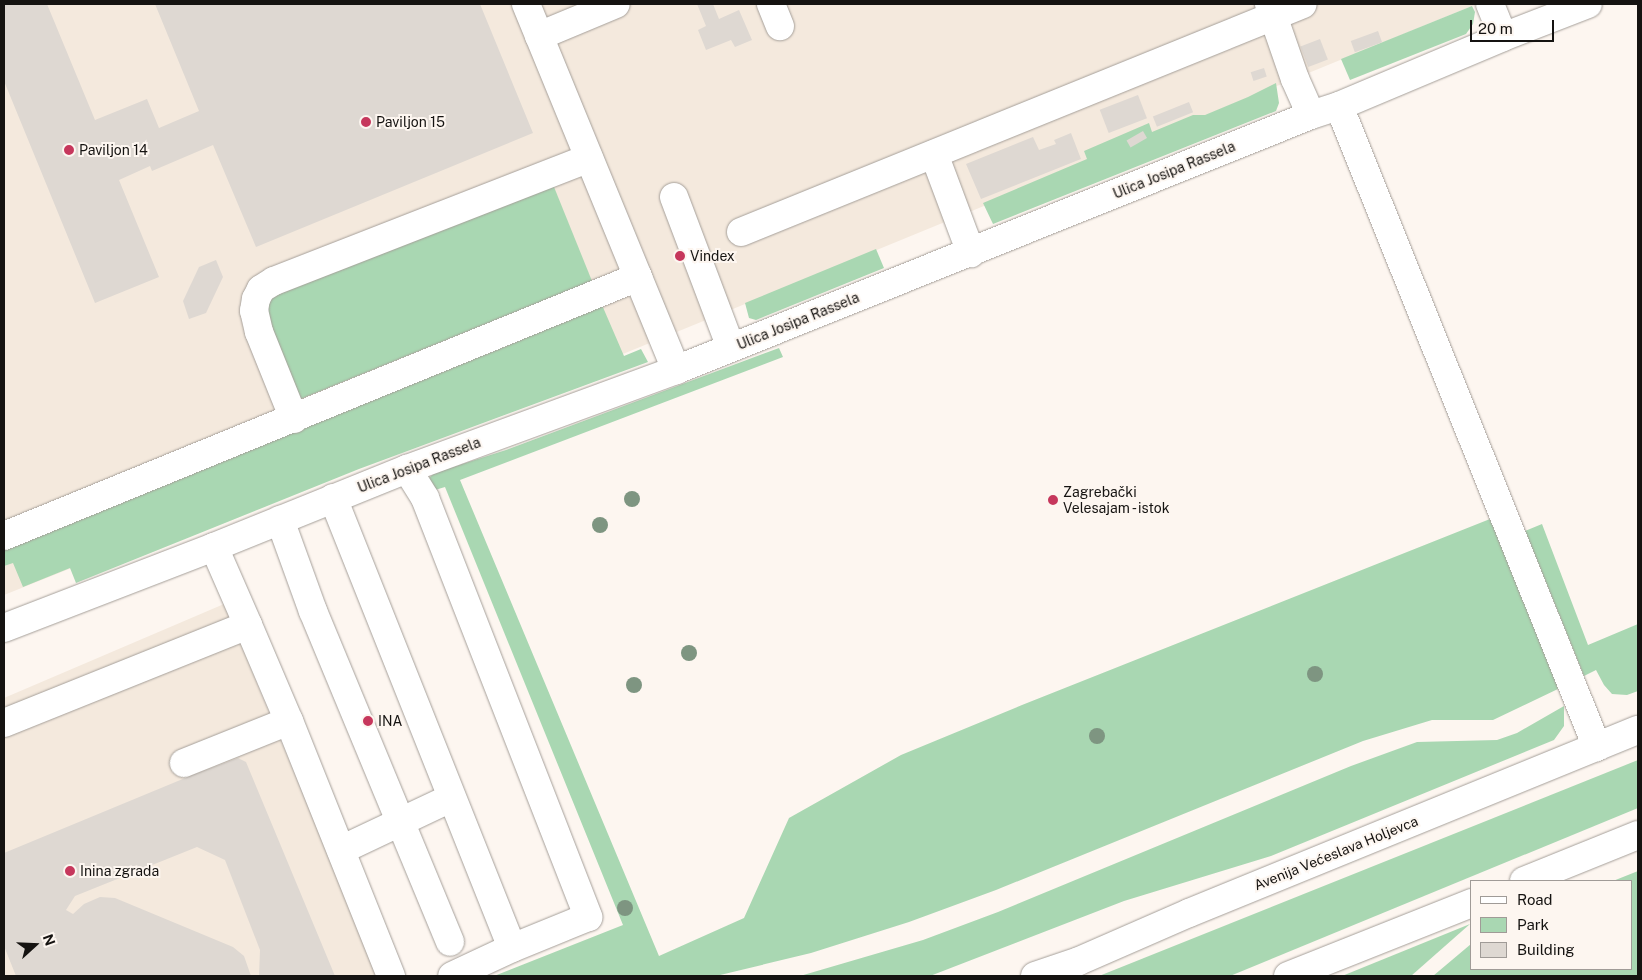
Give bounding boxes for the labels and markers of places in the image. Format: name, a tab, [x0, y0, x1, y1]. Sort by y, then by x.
place label: Paviljon 15	[376, 114, 445, 130]
marker: Paviljon 15	[360, 116, 372, 128]
place label: Paviljon 14	[79, 142, 148, 158]
marker: Paviljon 14	[63, 144, 75, 156]
place label: Vindex	[690, 248, 735, 264]
marker: Vindex	[674, 250, 686, 262]
place label: Zagrebački Velesajam - istok	[1063, 484, 1173, 516]
marker: Zagrebački Velesajam - istok	[1047, 494, 1059, 506]
place label: INA	[378, 713, 402, 729]
marker: INA	[362, 715, 374, 727]
place label: Inina zgrada	[80, 863, 159, 879]
marker: Inina zgrada	[64, 865, 76, 877]

